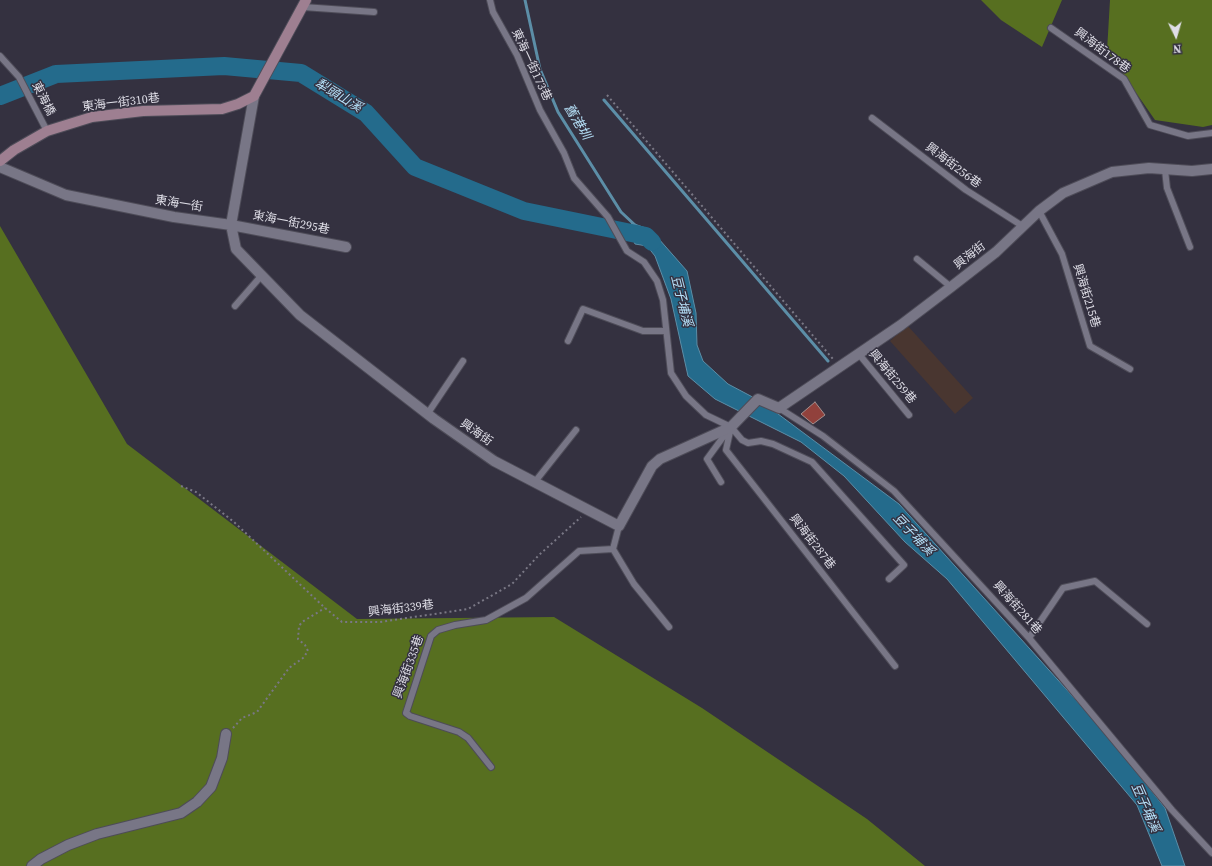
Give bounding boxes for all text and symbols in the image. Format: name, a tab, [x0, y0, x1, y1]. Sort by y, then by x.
north arrow	[1156, 16, 1196, 56]
street label: 興海街178巷	[1071, 25, 1133, 77]
street label: 東海一街173巷	[508, 27, 554, 103]
text: N	[1172, 41, 1182, 56]
water label: 犁頭山溪	[312, 76, 364, 116]
street label: 東海橋	[28, 80, 58, 118]
street label: 東海一街310巷	[81, 91, 161, 115]
water label: 舊港圳	[560, 101, 594, 143]
street label: 興海街256巷	[922, 140, 984, 192]
street label: 東海一街	[154, 193, 204, 215]
street label: 東海一街295巷	[251, 208, 331, 238]
street label: 興海街	[951, 239, 989, 273]
street label: 興海街215巷	[1069, 262, 1103, 330]
water label: 豆子埔溪	[667, 274, 695, 328]
street label: 興海街259巷	[865, 347, 919, 407]
street label: 興海街	[457, 417, 495, 449]
water label: 豆子埔溪	[889, 511, 937, 559]
street label: 興海街287巷	[786, 512, 838, 572]
street label: 興海街281巷	[990, 579, 1044, 637]
street label: 興海街339巷	[367, 598, 435, 620]
street label: 興海街335巷	[391, 634, 427, 700]
water label: 豆子埔溪	[1127, 781, 1163, 835]

